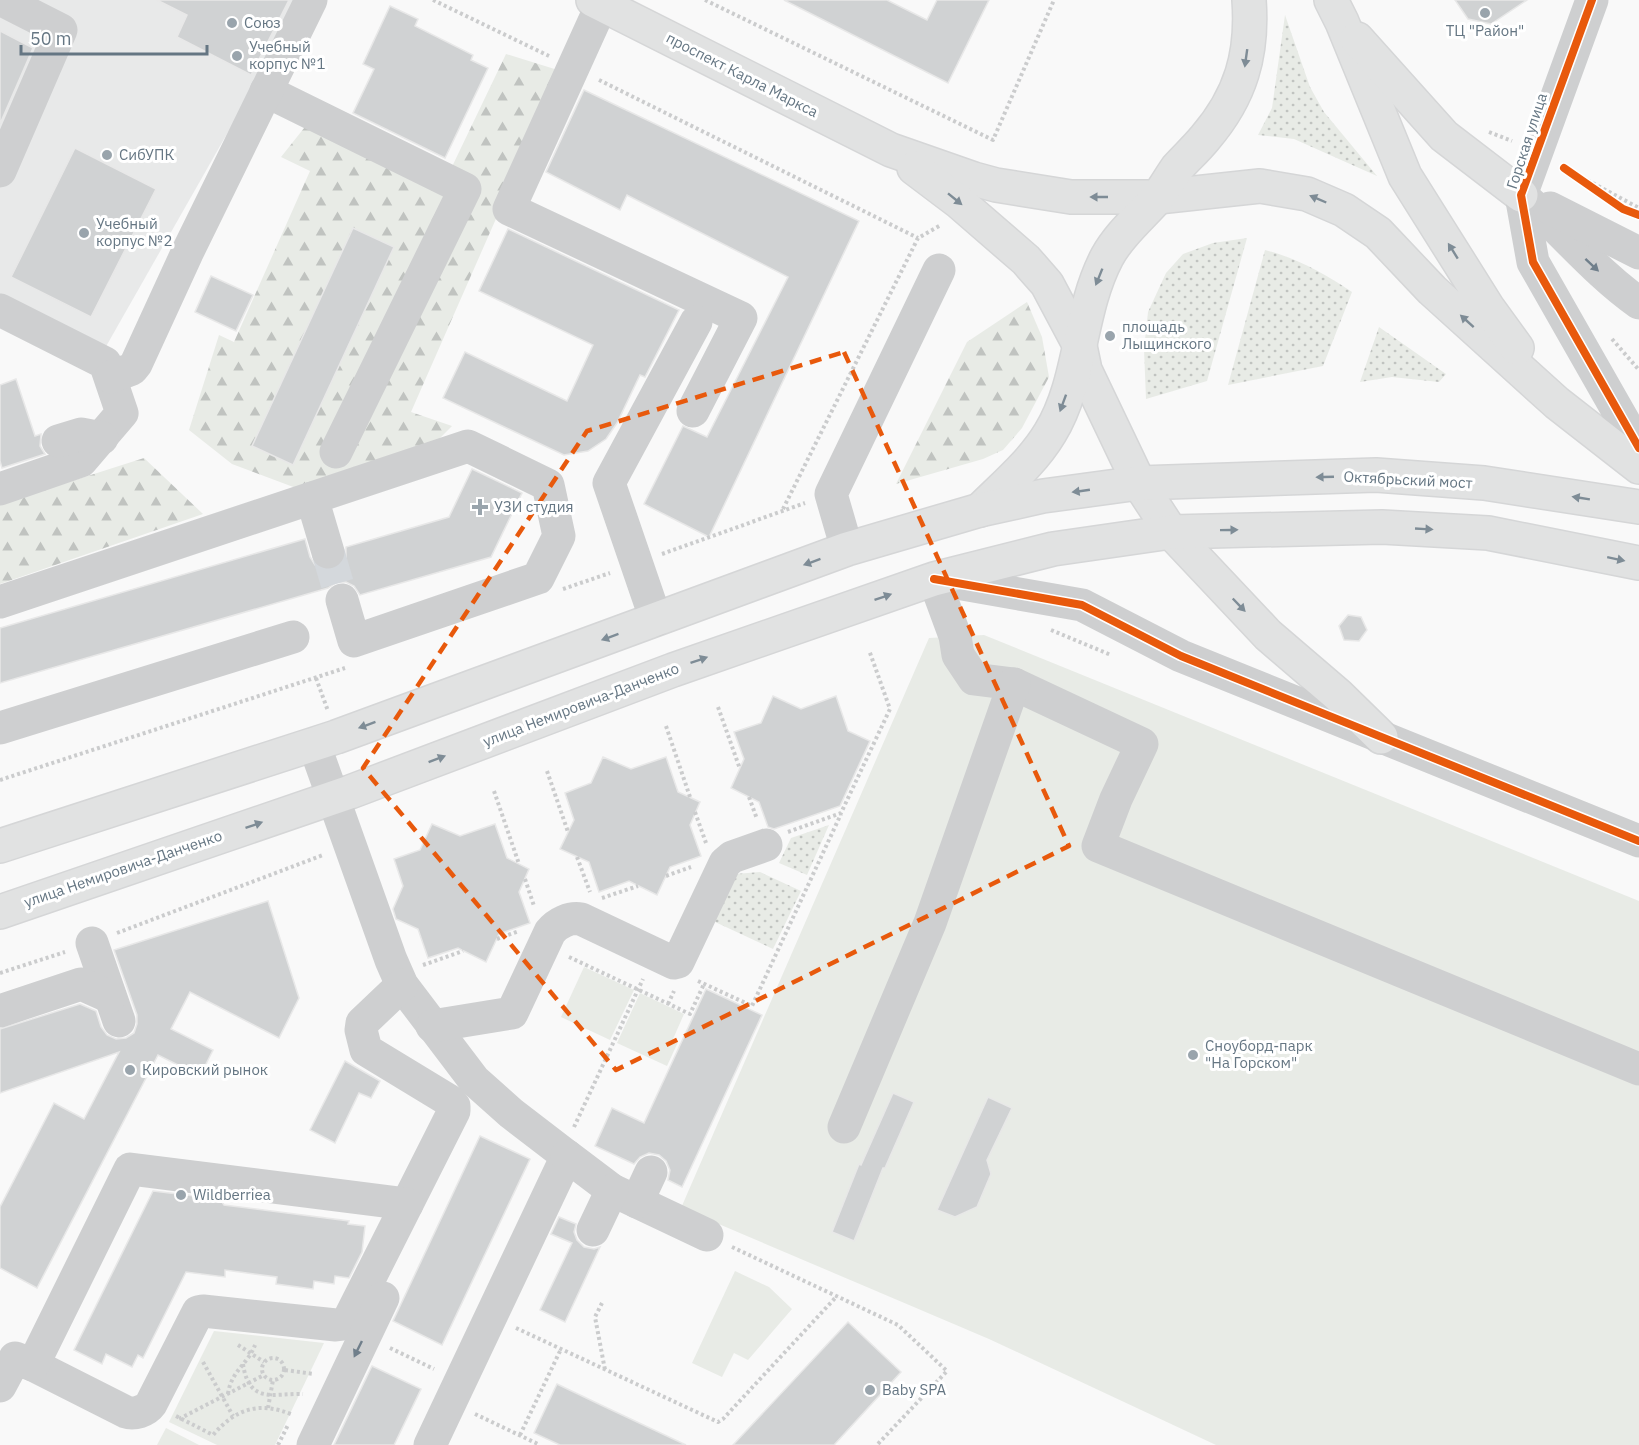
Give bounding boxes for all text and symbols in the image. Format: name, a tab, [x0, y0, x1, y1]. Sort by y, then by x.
marker: ТЦ "Район"	[1478, 6, 1492, 20]
place label: Союз	[244, 13, 281, 32]
marker: Союз	[225, 16, 239, 30]
scale bar	[21, 18, 207, 56]
place label: ТЦ "Район"	[1446, 21, 1524, 40]
text: 50 m	[30, 27, 72, 50]
street label: проспект Карла Маркса	[663, 28, 821, 121]
place label: Учебный корпус №1	[249, 37, 325, 73]
marker: Учебный корпус №1	[230, 49, 244, 63]
one-way arrow	[1241, 49, 1251, 68]
street label: Горская улица	[1502, 90, 1551, 191]
place label: СибУПК	[119, 145, 174, 164]
marker: СибУПК	[100, 148, 114, 162]
one-way arrow	[947, 192, 962, 204]
one-way arrow	[1090, 192, 1109, 202]
one-way arrow	[1308, 194, 1326, 204]
place label: Учебный корпус №2	[96, 214, 172, 250]
marker: Учебный корпус №2	[77, 226, 91, 240]
one-way arrow	[1447, 243, 1458, 259]
one-way arrow	[1585, 258, 1600, 272]
one-way arrow	[1094, 268, 1103, 286]
one-way arrow	[1460, 315, 1475, 328]
place label: площадь Лыщинского	[1122, 317, 1212, 353]
marker: площадь Лыщинского	[1103, 329, 1117, 343]
one-way arrow	[1058, 394, 1068, 412]
street label: Октябрьский мост	[1343, 467, 1473, 492]
one-way arrow	[1315, 472, 1334, 482]
one-way arrow	[1072, 486, 1091, 495]
one-way arrow	[1572, 494, 1591, 503]
place label: УЗИ студия	[494, 497, 574, 516]
marker: УЗИ студия	[471, 498, 489, 516]
one-way arrow	[1414, 524, 1433, 534]
one-way arrow	[1220, 525, 1239, 535]
one-way arrow	[1607, 555, 1626, 564]
one-way arrow	[803, 557, 821, 567]
one-way arrow	[874, 591, 892, 601]
one-way arrow	[1232, 597, 1246, 611]
one-way arrow	[601, 633, 619, 642]
one-way arrow	[690, 655, 708, 665]
street label: улица Немировича-Данченко	[480, 658, 681, 751]
one-way arrow	[358, 721, 376, 731]
one-way arrow	[429, 753, 447, 763]
one-way arrow	[245, 819, 263, 829]
street label: улица Немировича-Данченко	[21, 826, 224, 911]
place label: Сноуборд-парк "На Горском"	[1205, 1036, 1313, 1072]
marker: Сноуборд-парк "На Горском"	[1186, 1048, 1200, 1062]
place label: Кировский рынок	[142, 1060, 268, 1079]
marker: Кировский рынок	[123, 1063, 137, 1077]
place label: Wildberriea	[193, 1185, 271, 1204]
marker: Wildberriea	[174, 1188, 188, 1202]
one-way arrow	[354, 1340, 363, 1357]
place label: Baby SPA	[882, 1380, 947, 1399]
marker: Baby SPA	[863, 1383, 877, 1397]

